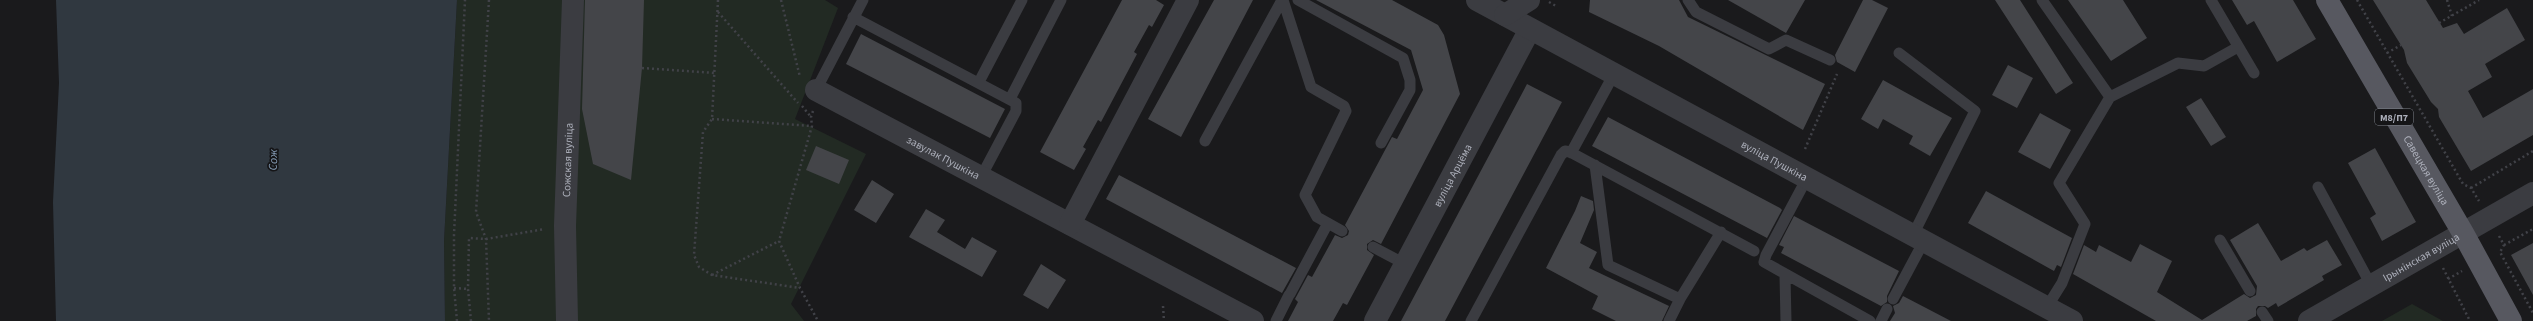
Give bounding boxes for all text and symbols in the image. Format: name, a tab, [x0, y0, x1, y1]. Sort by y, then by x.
road number: М8/П7	[2375, 109, 2413, 125]
street label: Сожская вуліца	[559, 123, 577, 198]
street label: завулак Пушкіна	[904, 132, 982, 183]
street label: Савецкая вуліца	[2400, 133, 2452, 208]
street label: вуліца Пушкіна	[1738, 137, 1810, 185]
street label: вуліца Арцёма	[1430, 141, 1476, 210]
water label: Сож	[265, 149, 282, 171]
street label: Ірынінская вуліца	[2380, 230, 2462, 285]

